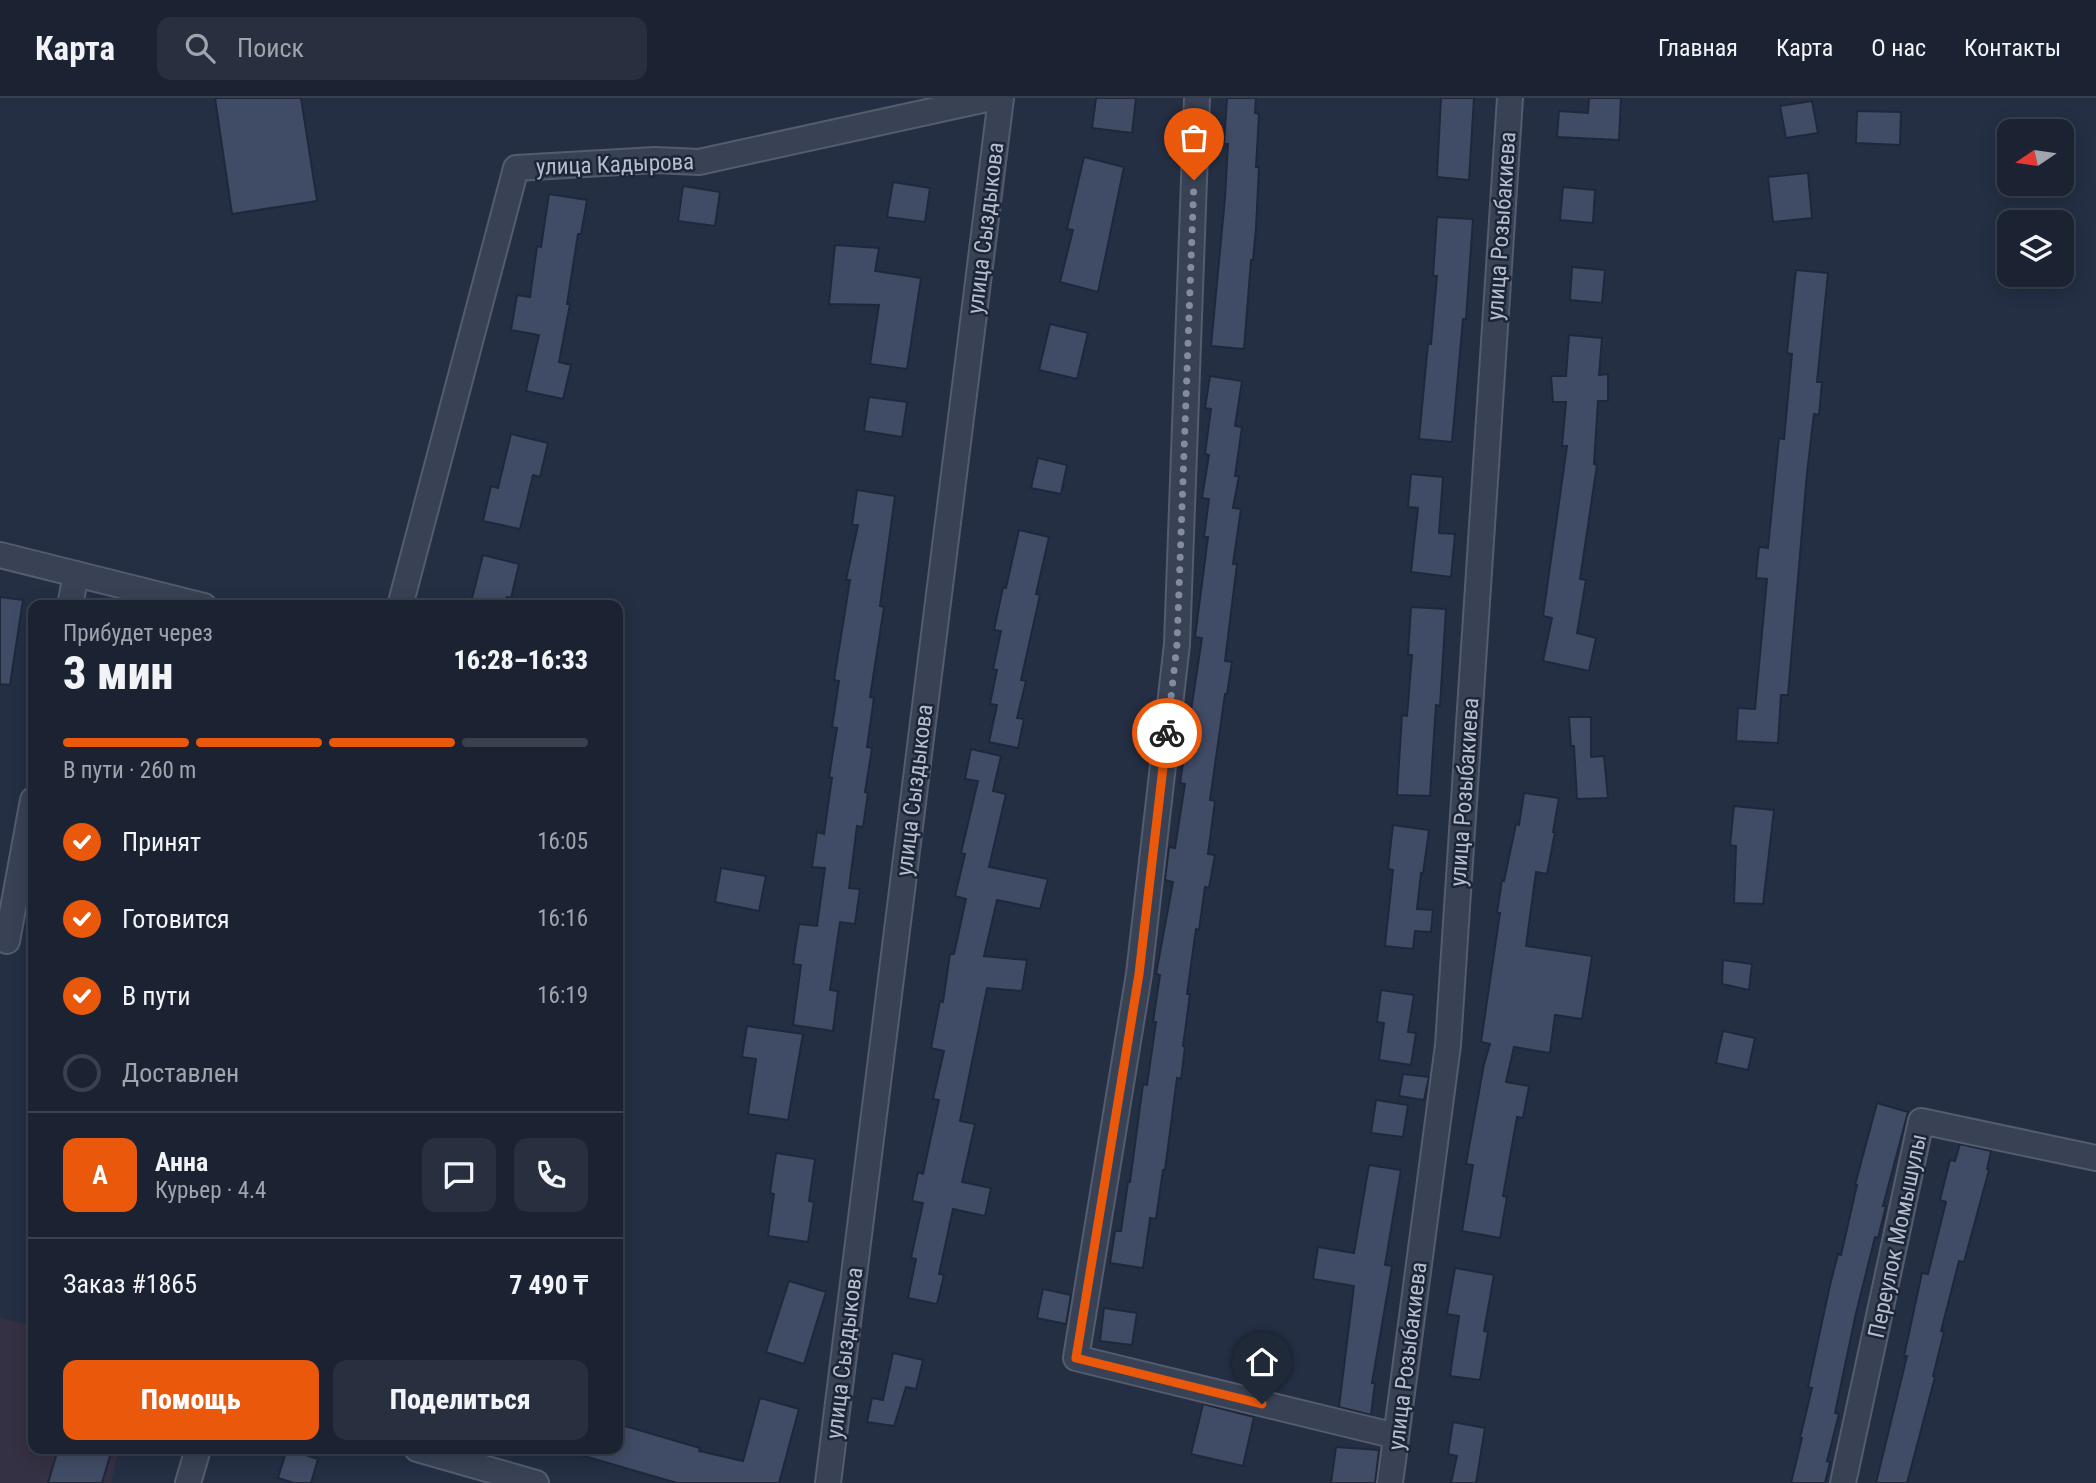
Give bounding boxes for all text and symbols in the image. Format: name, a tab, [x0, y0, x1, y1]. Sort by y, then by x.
search box	[157, 17, 647, 80]
text: Карта	[35, 29, 115, 68]
icon: search	[181, 29, 219, 67]
text: Поиск	[237, 33, 304, 63]
text: Главная	[1658, 34, 1738, 62]
text: Карта	[1776, 34, 1833, 62]
text: О нас	[1871, 34, 1926, 62]
text: Контакты	[1964, 34, 2061, 62]
pin	[1164, 108, 1224, 180]
icon: bag	[1175, 119, 1213, 157]
north arrow	[1997, 119, 2074, 196]
map controls	[1997, 119, 2074, 287]
street label: улица Розыбакиева	[1481, 131, 1522, 321]
street label: улица Сыздыкова	[962, 141, 1009, 315]
street label: улица Кадырова	[535, 148, 695, 181]
button: layers	[1997, 210, 2074, 287]
text: Прибудет через	[63, 620, 213, 647]
text: 16:28–16:33	[454, 645, 588, 675]
text: 3 мин	[63, 646, 173, 700]
street label: улица Розыбакиева	[1444, 697, 1485, 887]
courier	[1132, 698, 1202, 768]
street label: улица Сыздыкова	[891, 703, 938, 877]
icon: bike	[1148, 714, 1186, 752]
text: В пути · 260 m	[63, 757, 196, 784]
icon: check	[63, 823, 101, 861]
text: Принят	[122, 827, 201, 857]
text: 16:05	[537, 828, 588, 855]
icon: check	[63, 900, 101, 938]
text: Готовится	[122, 904, 230, 934]
text: 16:16	[537, 905, 588, 932]
icon: check	[63, 977, 101, 1015]
text: В пути	[122, 981, 191, 1011]
text: 16:19	[537, 982, 588, 1009]
text: Доставлен	[122, 1058, 239, 1088]
street label: Переулок Момышулы	[1863, 1132, 1932, 1341]
button: chat	[422, 1138, 496, 1212]
button: phone	[514, 1138, 588, 1212]
text: Анна	[155, 1147, 208, 1177]
text: А	[92, 1160, 108, 1190]
text: Курьер · 4.4	[155, 1177, 266, 1204]
street label: улица Розыбакиева	[1383, 1260, 1432, 1452]
street label: улица Сыздыкова	[821, 1266, 868, 1440]
text: Заказ #1865	[63, 1269, 197, 1299]
text: 7 490 ₸	[509, 1270, 588, 1300]
pin	[1232, 1332, 1292, 1404]
icon: home	[1243, 1343, 1281, 1381]
button: Помощь	[63, 1360, 319, 1440]
button: Поделиться	[333, 1360, 588, 1440]

